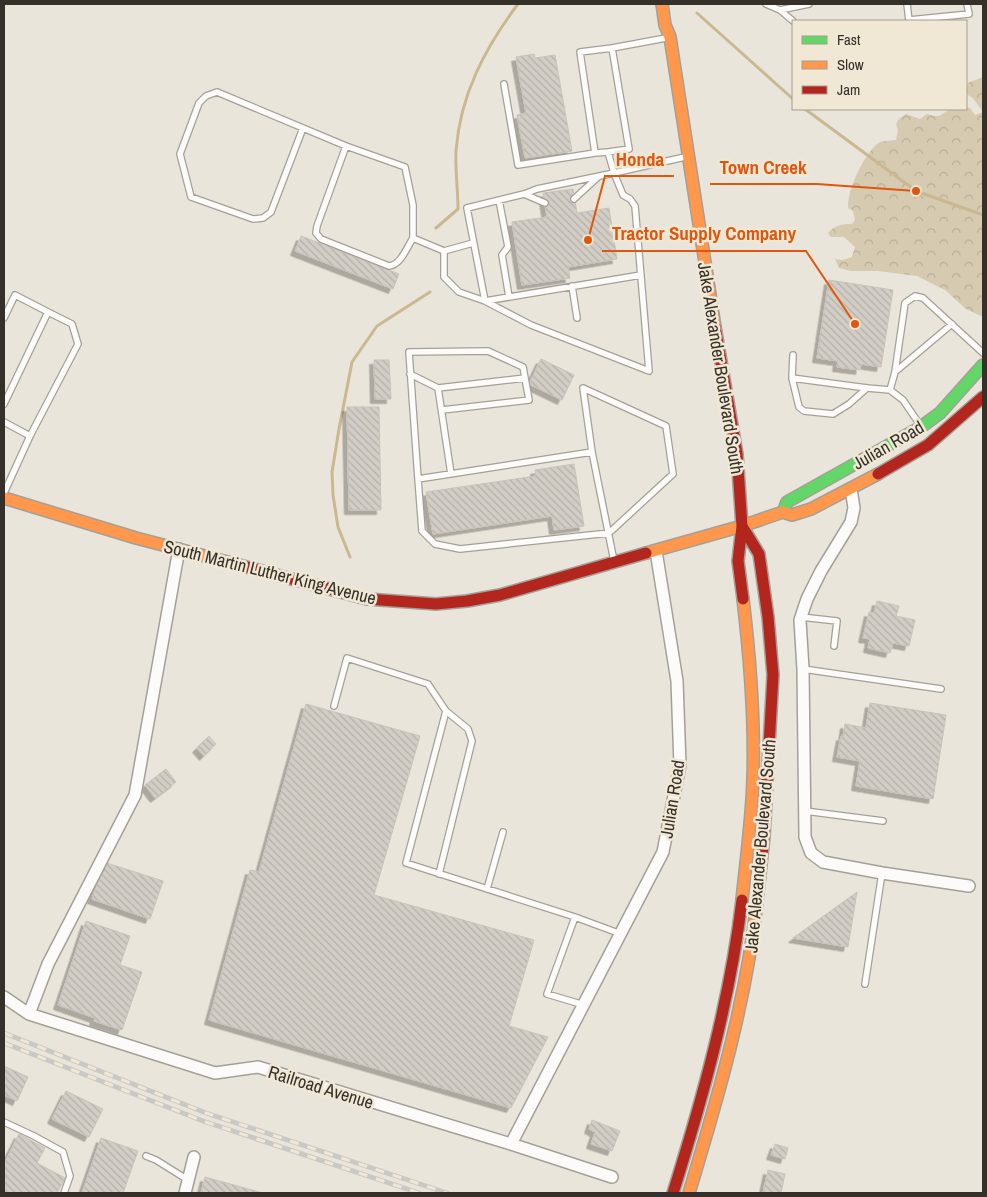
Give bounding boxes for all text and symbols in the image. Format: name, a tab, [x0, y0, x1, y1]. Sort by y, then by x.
legend	[792, 20, 967, 110]
text: Fast	[837, 29, 861, 50]
text: Slow	[837, 54, 864, 75]
text: Jam	[837, 79, 860, 100]
callout: Honda	[605, 142, 674, 176]
text: Honda	[616, 146, 665, 172]
callout: Town Creek	[710, 150, 817, 184]
text: Town Creek	[719, 154, 807, 180]
callout: Tractor Supply Company	[602, 217, 806, 251]
text: Tractor Supply Company	[612, 220, 797, 246]
street label: Jake Alexander Boulevard South	[692, 260, 750, 476]
street label: Julian Road	[848, 414, 928, 476]
street label: South Martin Luther King Avenue	[161, 533, 379, 611]
street label: Jake Alexander Boulevard South	[738, 738, 782, 954]
street label: Julian Road	[653, 758, 691, 840]
street label: Railroad Avenue	[265, 1059, 377, 1115]

